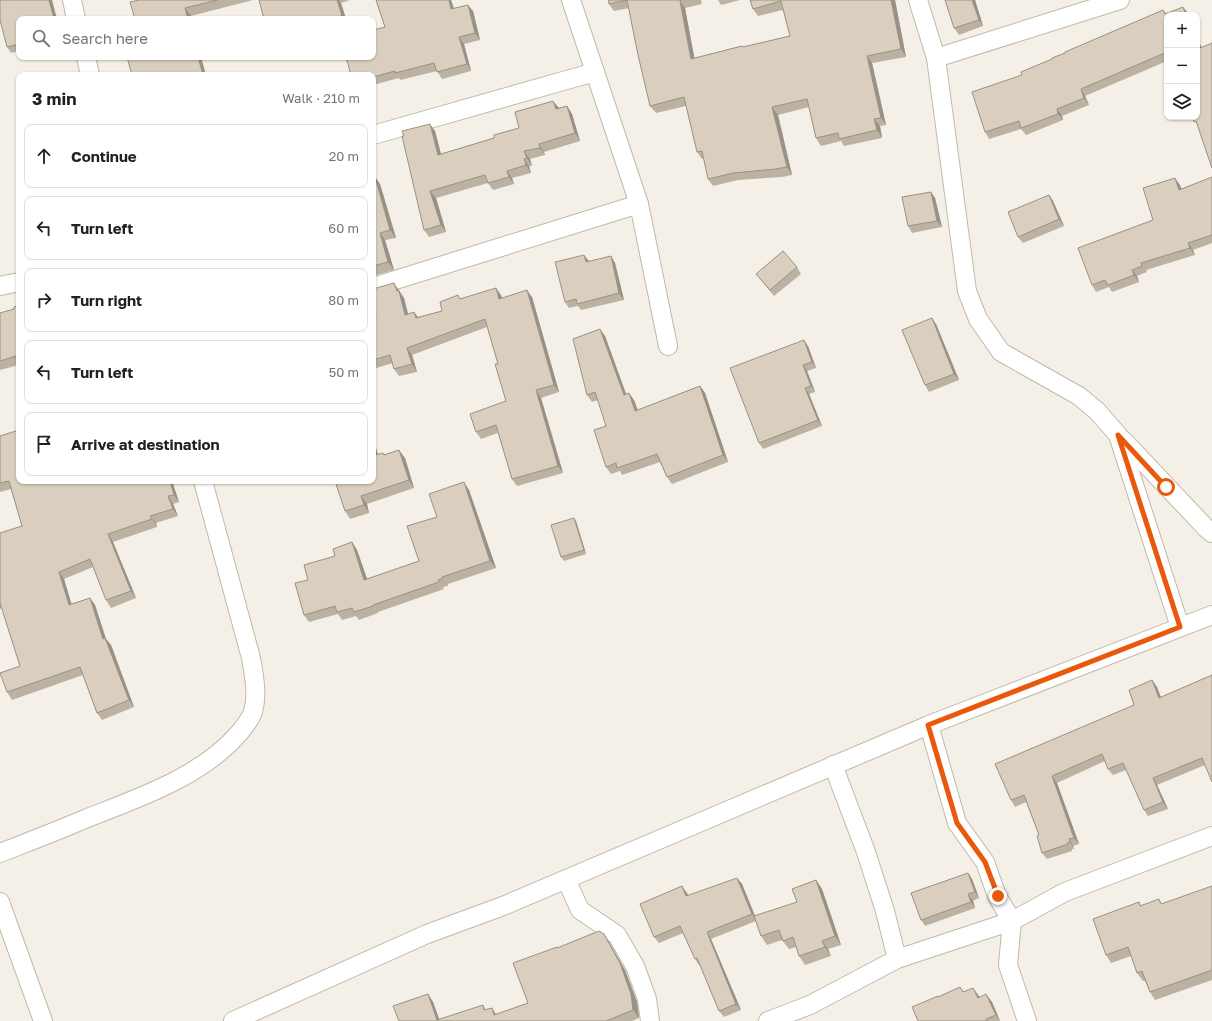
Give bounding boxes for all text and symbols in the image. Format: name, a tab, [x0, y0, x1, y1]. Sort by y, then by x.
map controls	[1164, 12, 1200, 120]
button: +	[1164, 12, 1200, 48]
search box	[16, 16, 376, 60]
icon: search	[30, 27, 52, 49]
text: Search here	[62, 29, 148, 47]
button: −	[1164, 48, 1200, 84]
button: layers	[1164, 84, 1200, 120]
text: 3 min	[32, 88, 76, 109]
text: Walk · 210 m	[282, 90, 360, 106]
icon: ahead	[33, 145, 55, 167]
text: Continue	[71, 147, 137, 165]
text: 20 m	[329, 148, 359, 164]
icon: left	[33, 217, 55, 239]
text: Turn left	[71, 219, 133, 237]
text: 60 m	[328, 220, 359, 236]
icon: right	[33, 289, 55, 311]
text: Turn right	[71, 291, 142, 309]
text: 80 m	[328, 292, 359, 308]
icon: left	[33, 361, 55, 383]
text: Turn left	[71, 363, 133, 381]
text: 50 m	[329, 364, 359, 380]
icon: arrive	[33, 433, 55, 455]
text: Arrive at destination	[71, 435, 220, 453]
route start	[1157, 478, 1175, 496]
route end	[989, 887, 1007, 905]

